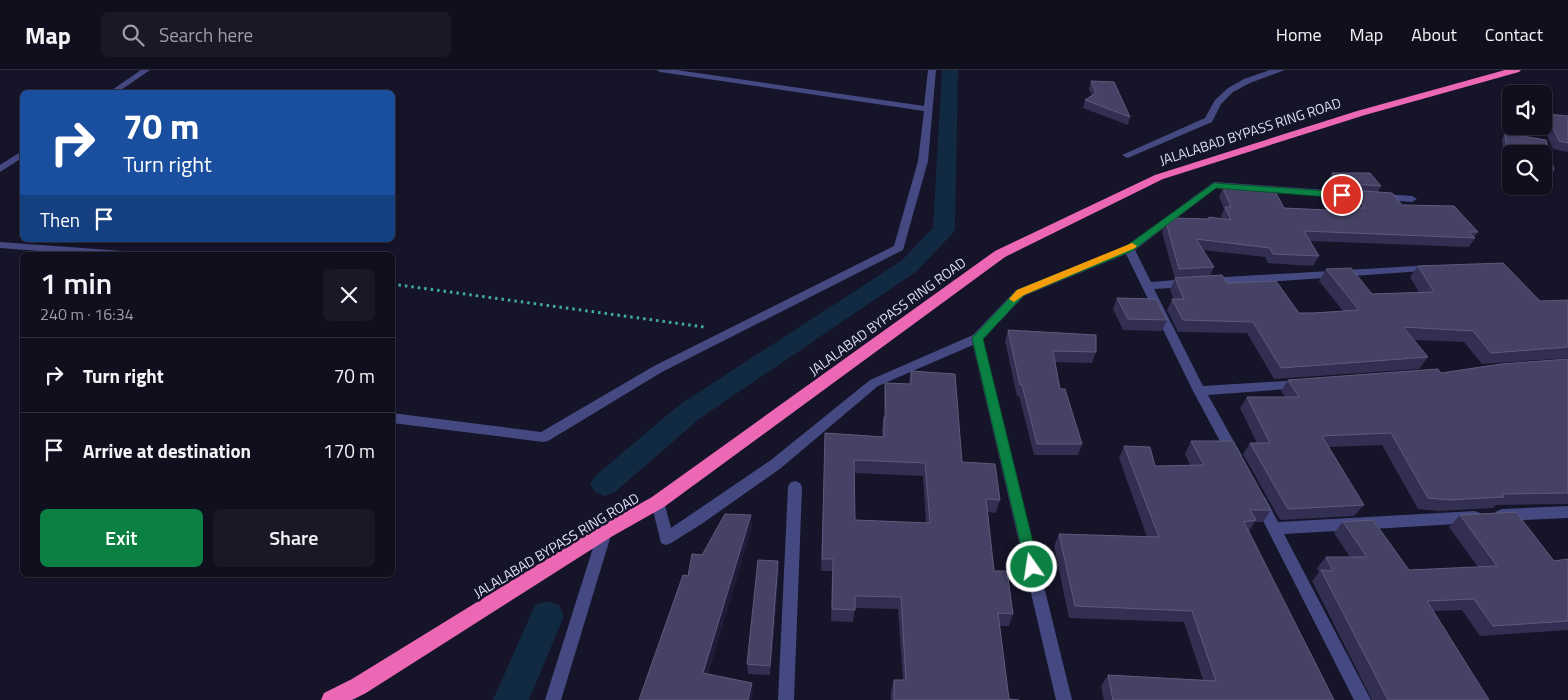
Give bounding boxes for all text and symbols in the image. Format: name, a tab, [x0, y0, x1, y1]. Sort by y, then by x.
search box	[101, 12, 451, 57]
text: Map	[25, 17, 71, 53]
text: Search here	[159, 20, 253, 49]
icon: search	[119, 21, 147, 49]
text: Home	[1276, 21, 1322, 48]
text: Map	[1350, 21, 1383, 48]
text: About	[1411, 21, 1457, 48]
text: Contact	[1485, 21, 1543, 48]
map controls	[1502, 85, 1552, 195]
button: sound	[1502, 85, 1552, 135]
street label: JALALABAD BYPASS RING ROAD	[1156, 92, 1344, 170]
text: 70 m	[123, 99, 199, 153]
icon: right	[40, 110, 105, 175]
button: search	[1502, 145, 1552, 195]
text: Turn right	[123, 147, 212, 181]
pin	[1321, 174, 1363, 216]
icon: arrive	[1328, 181, 1356, 209]
text: Then	[40, 205, 80, 234]
icon: arrive	[90, 205, 118, 233]
street label: JALALABAD BYPASS RING ROAD	[804, 252, 970, 380]
text: 1 min	[40, 260, 112, 306]
button: close	[323, 269, 375, 321]
text: 240 m · 16:34	[40, 302, 134, 326]
icon: right	[40, 361, 68, 389]
text: Turn right	[83, 361, 164, 390]
text: 70 m	[334, 361, 375, 390]
icon: arrive	[40, 436, 68, 464]
text: Arrive at destination	[83, 436, 251, 465]
text: 170 m	[323, 436, 375, 465]
street label: JALALABAD BYPASS RING ROAD	[469, 487, 643, 603]
button: Exit	[40, 509, 203, 567]
button: Share	[213, 509, 375, 567]
position arrow	[1005, 540, 1057, 592]

